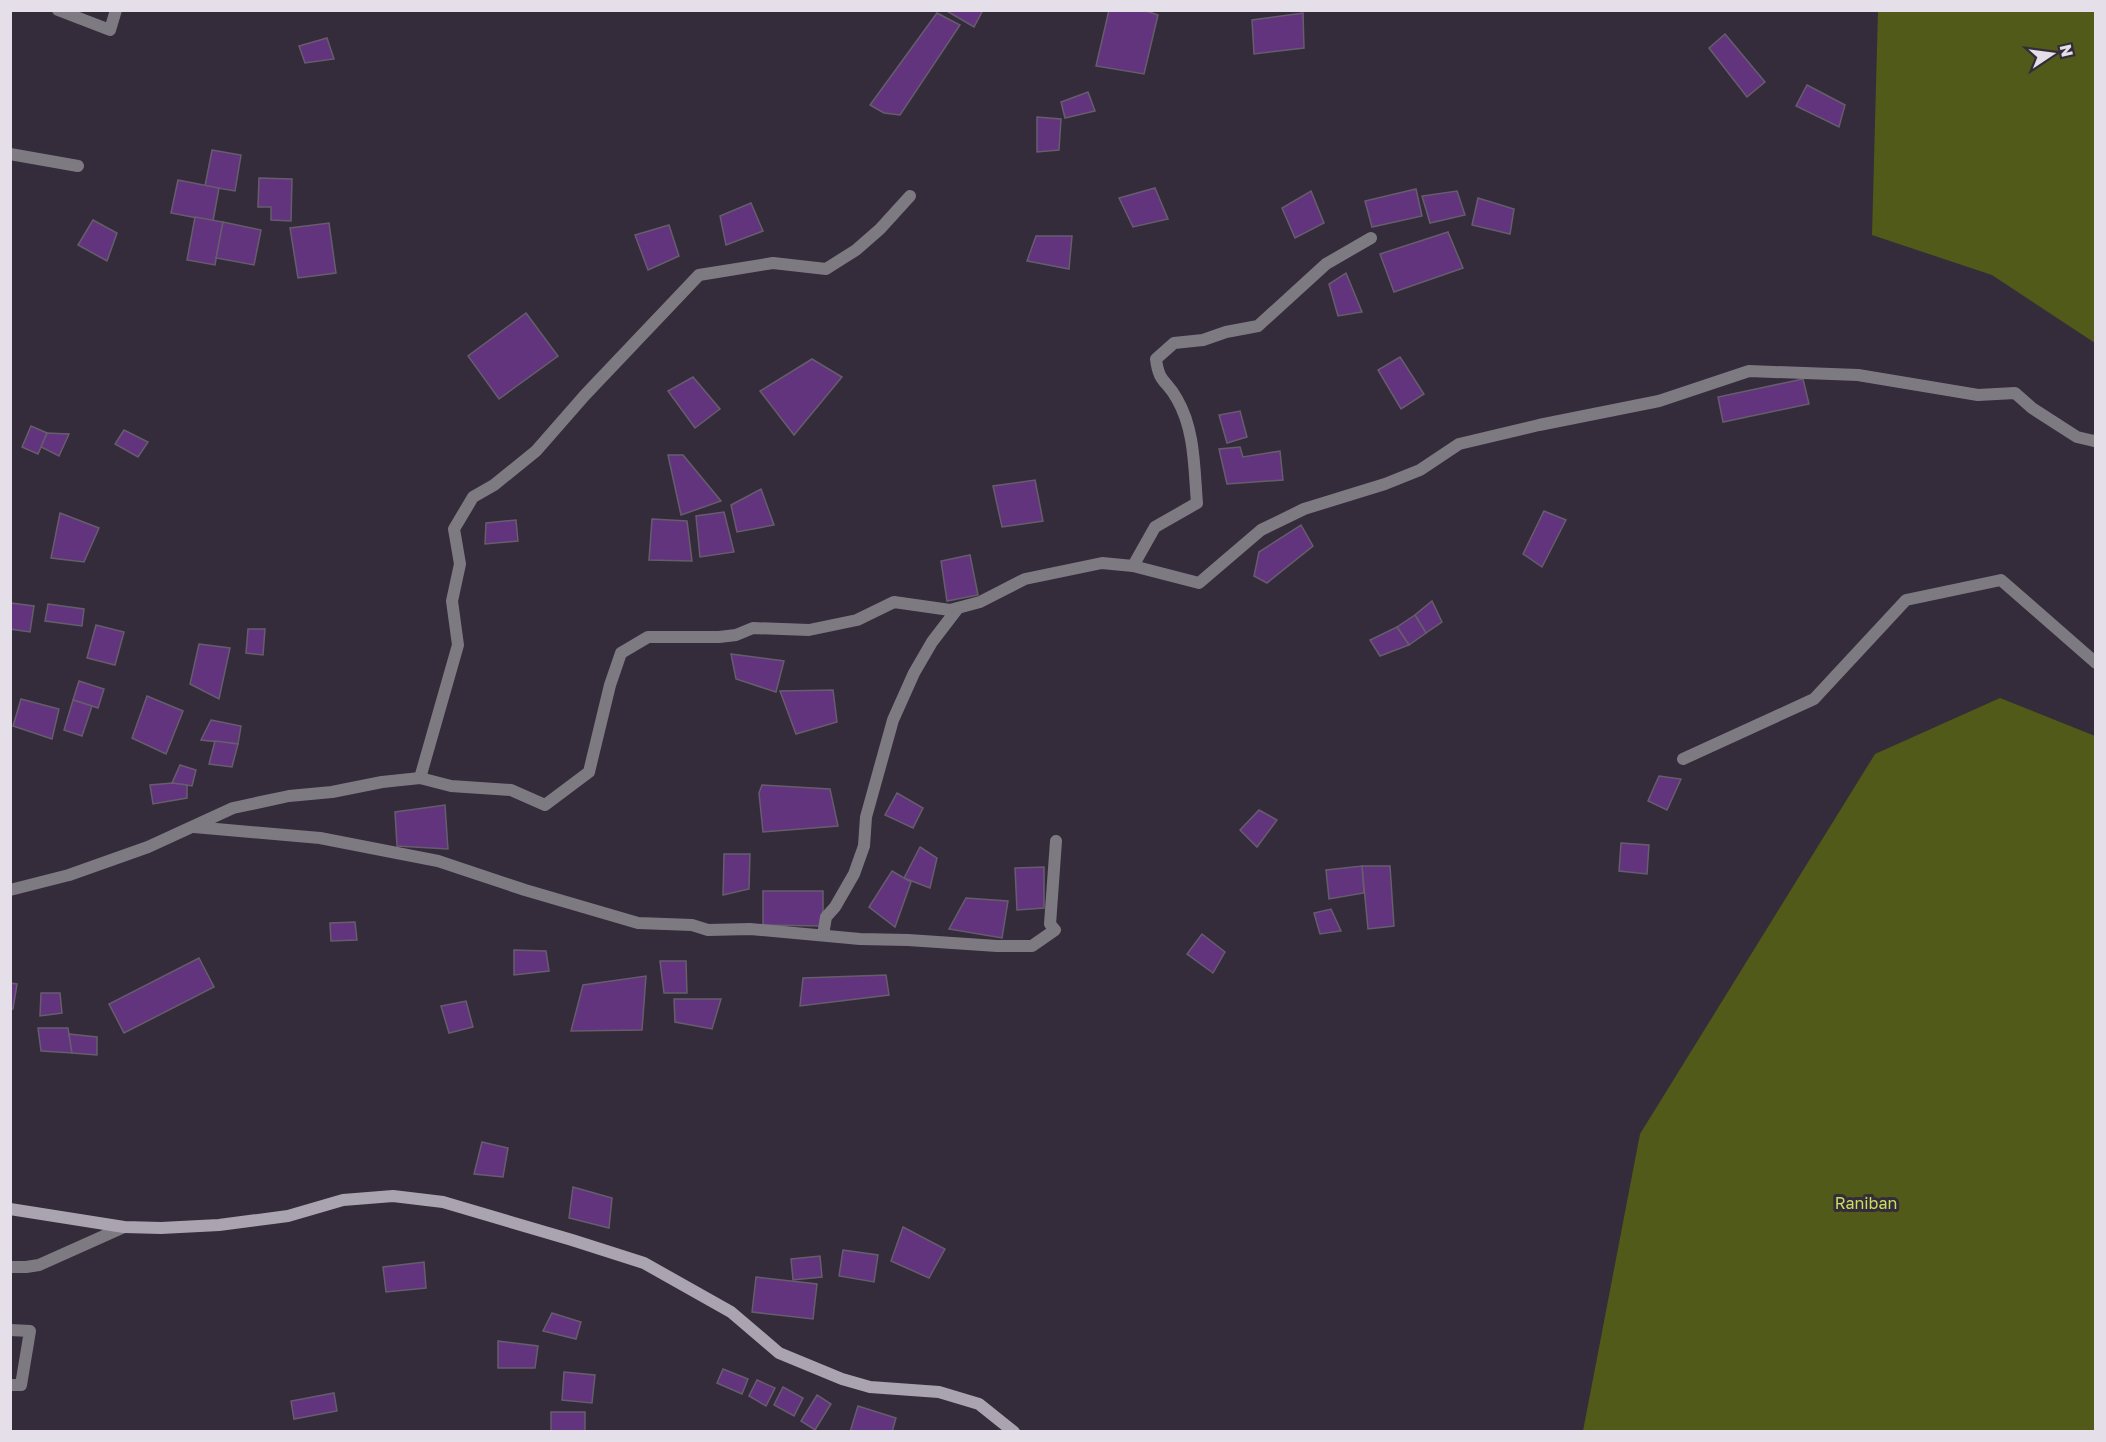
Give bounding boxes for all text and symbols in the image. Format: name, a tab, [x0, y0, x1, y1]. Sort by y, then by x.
north arrow	[2022, 24, 2082, 84]
text: N	[2056, 42, 2078, 59]
park label: Raniban	[1835, 1193, 1897, 1213]

